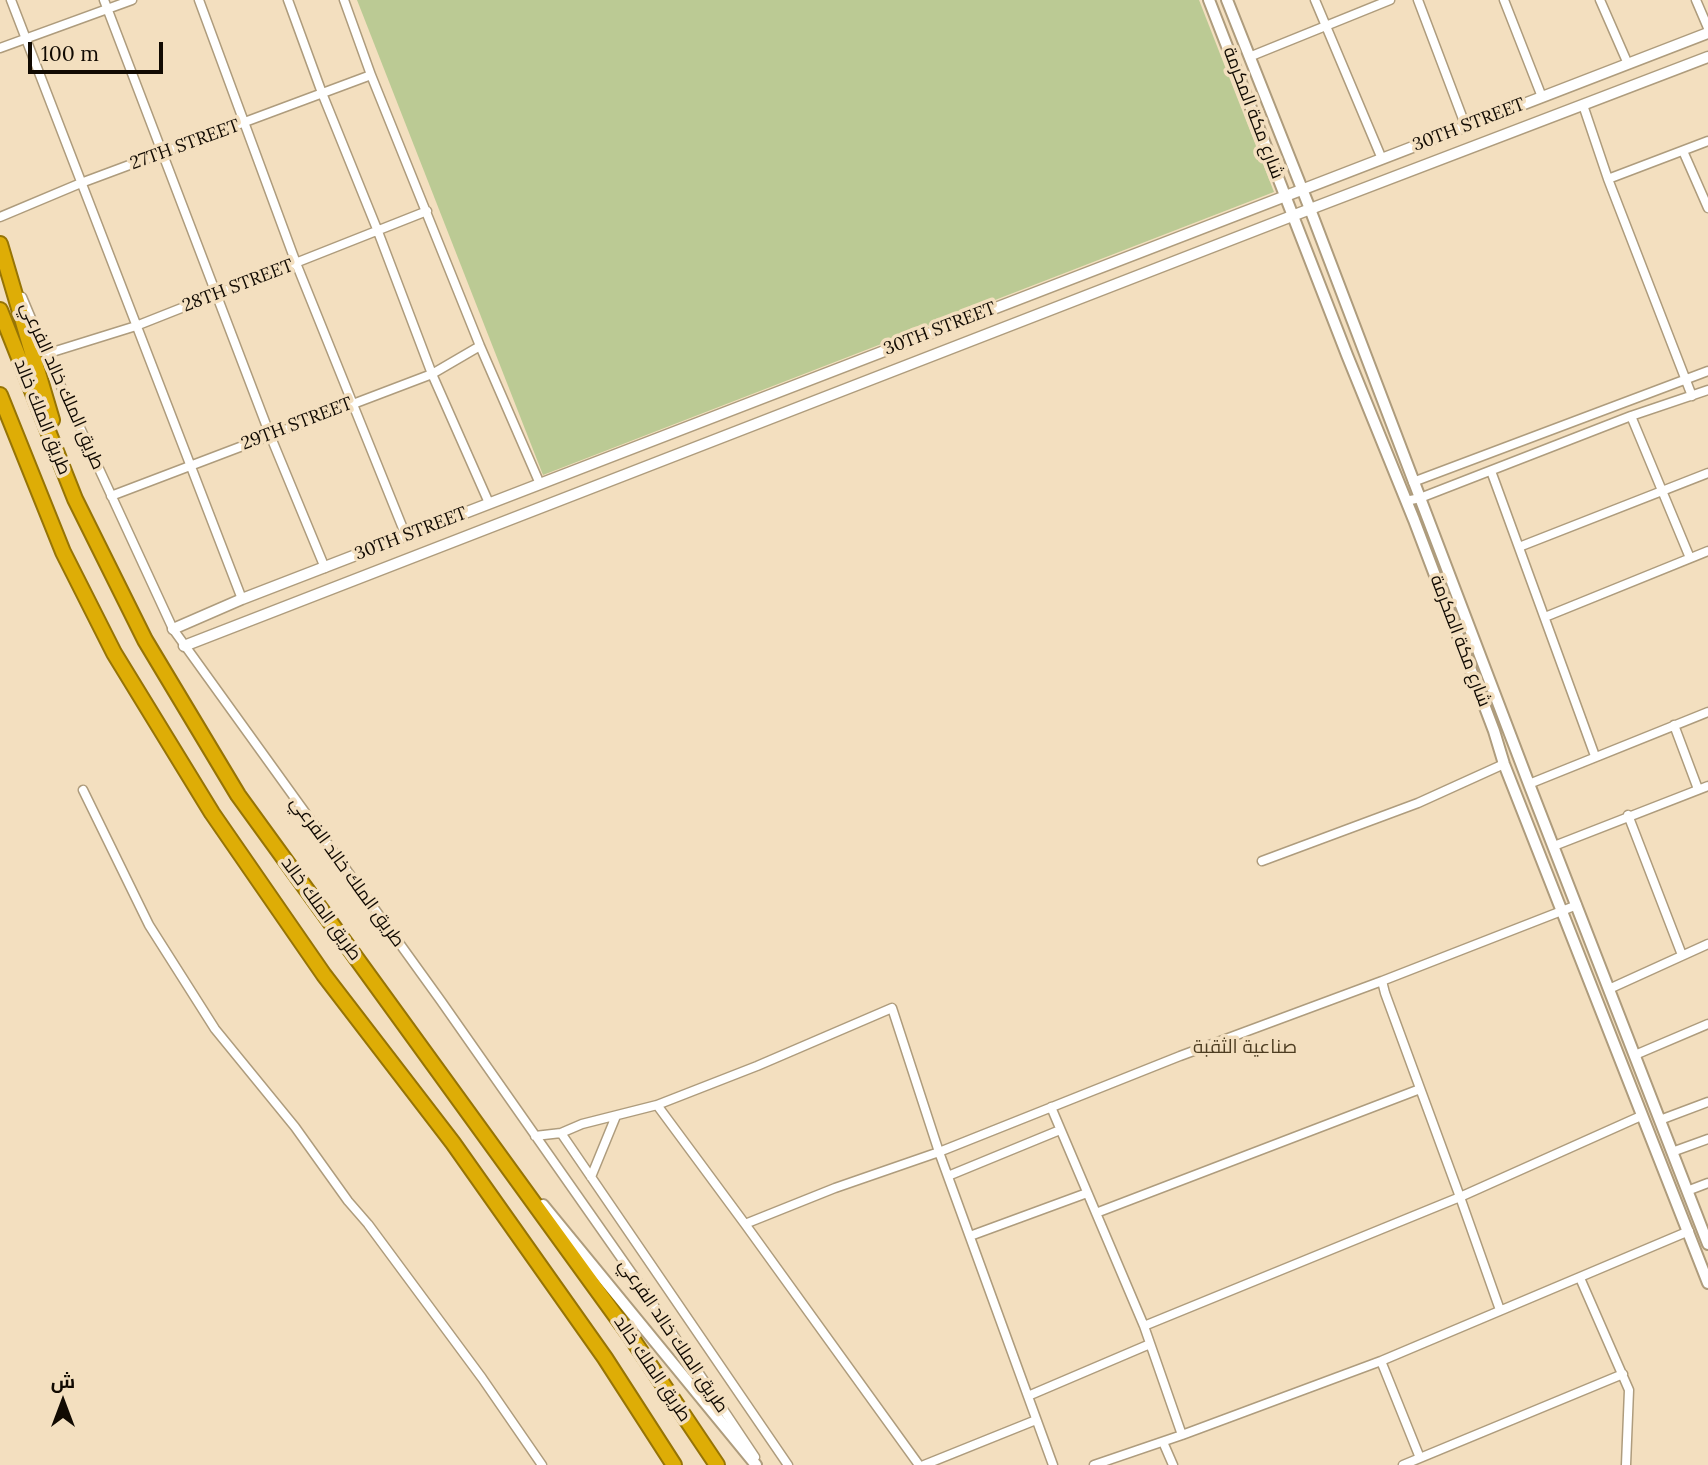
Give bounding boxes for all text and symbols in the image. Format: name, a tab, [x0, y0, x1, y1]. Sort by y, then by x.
scale bar	[32, 28, 166, 72]
text: 100 m	[41, 40, 99, 67]
street label: شارع مكة المكرمة	[1218, 44, 1288, 182]
street label: 30TH STREET	[1410, 94, 1528, 156]
street label: 27TH STREET	[127, 115, 243, 175]
street label: 28TH STREET	[180, 255, 296, 317]
street label: 30TH STREET	[881, 298, 999, 360]
street label: طريق الملك خالد الفرعي	[15, 299, 109, 473]
street label: طريق الملك خالد	[9, 356, 75, 478]
street label: 29TH STREET	[238, 393, 356, 455]
street label: 30TH STREET	[352, 503, 470, 565]
street label: شارع مكة المكرمة	[1425, 572, 1495, 710]
street label: طريق الملك خالد الفرعي	[285, 793, 409, 951]
street label: طريق الملك خالد	[276, 853, 366, 965]
district label: صناعية الثقبة	[1193, 1037, 1297, 1059]
street label: طريق الملك خالد الفرعي	[614, 1255, 732, 1417]
street label: طريق الملك خالد	[609, 1312, 695, 1426]
north arrow	[28, 1367, 98, 1437]
text: ش	[51, 1369, 75, 1393]

